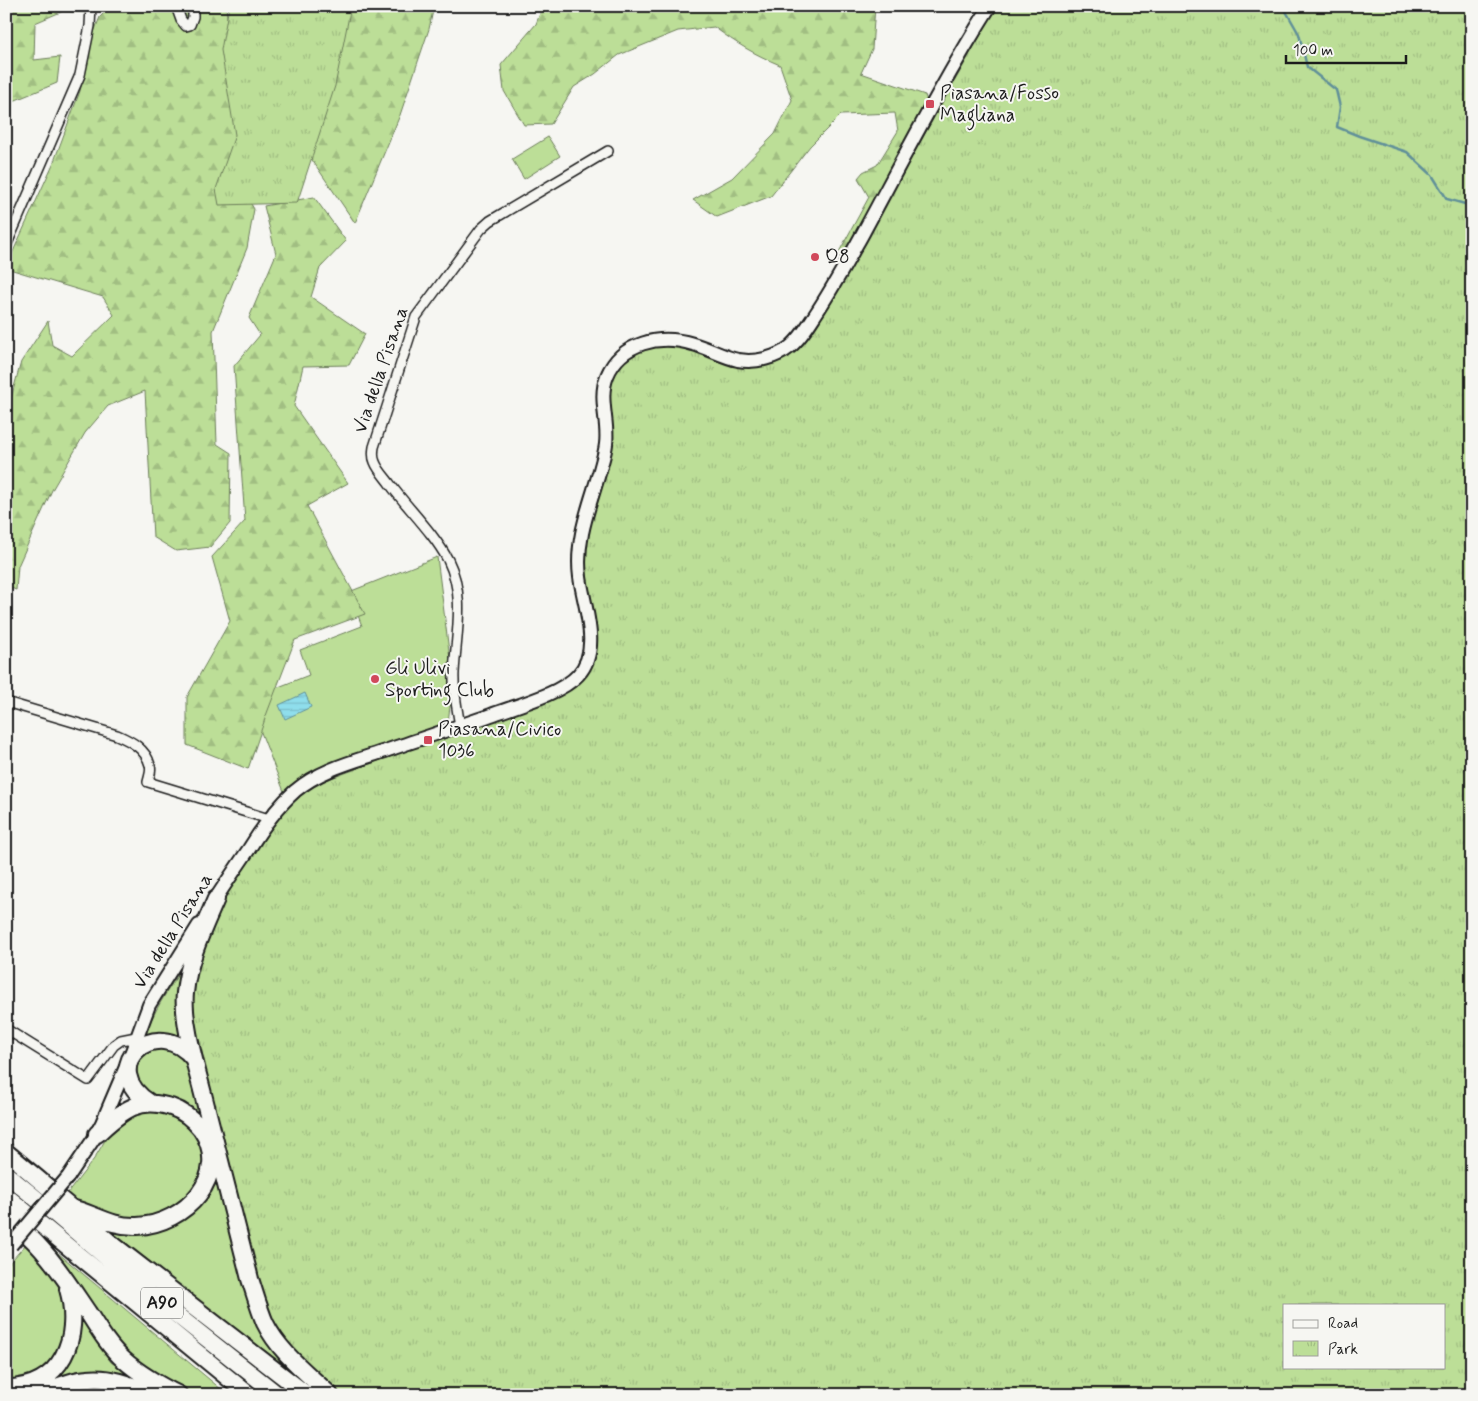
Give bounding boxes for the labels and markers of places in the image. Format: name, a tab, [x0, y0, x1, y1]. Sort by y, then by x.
place label: Piasana/Fosso Magliana	[940, 81, 1059, 131]
marker: Piasana/Fosso Magliana	[924, 98, 936, 110]
place label: Q8	[825, 245, 850, 270]
marker: Q8	[809, 251, 821, 263]
place label: Gli Ulivi Sporting Club	[385, 656, 494, 706]
marker: Gli Ulivi Sporting Club	[369, 673, 381, 685]
place label: Piasana/Civico 1036	[438, 717, 561, 764]
marker: Piasana/Civico 1036	[422, 734, 434, 746]

